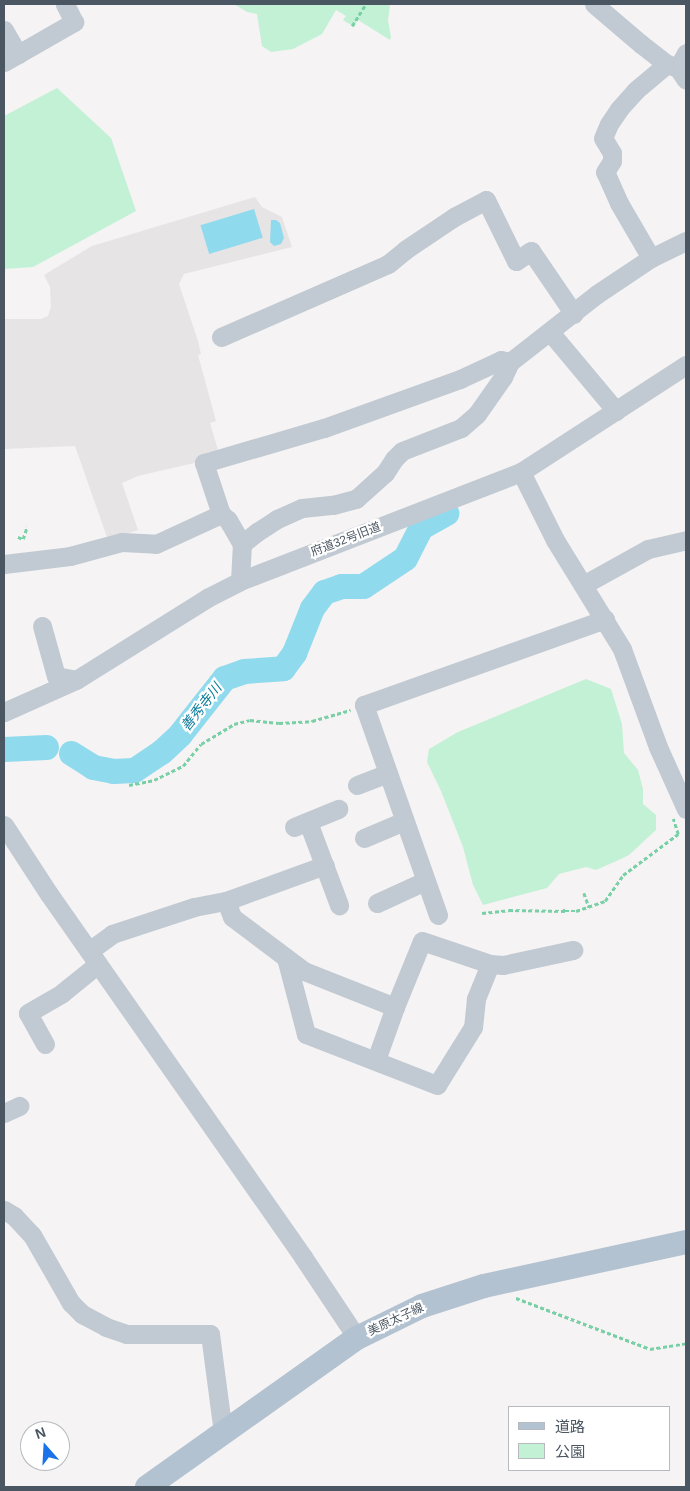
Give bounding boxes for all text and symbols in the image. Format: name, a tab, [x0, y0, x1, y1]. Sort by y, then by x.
street label: 府道32号旧道	[309, 520, 383, 560]
water label: 善秀寺川	[177, 680, 225, 734]
street label: 美原太子線	[366, 1301, 426, 1339]
legend	[508, 1406, 670, 1471]
text: 道路	[555, 1418, 585, 1435]
north arrow	[20, 1421, 70, 1471]
text: N	[33, 1424, 48, 1442]
text: 公園	[555, 1443, 585, 1460]

